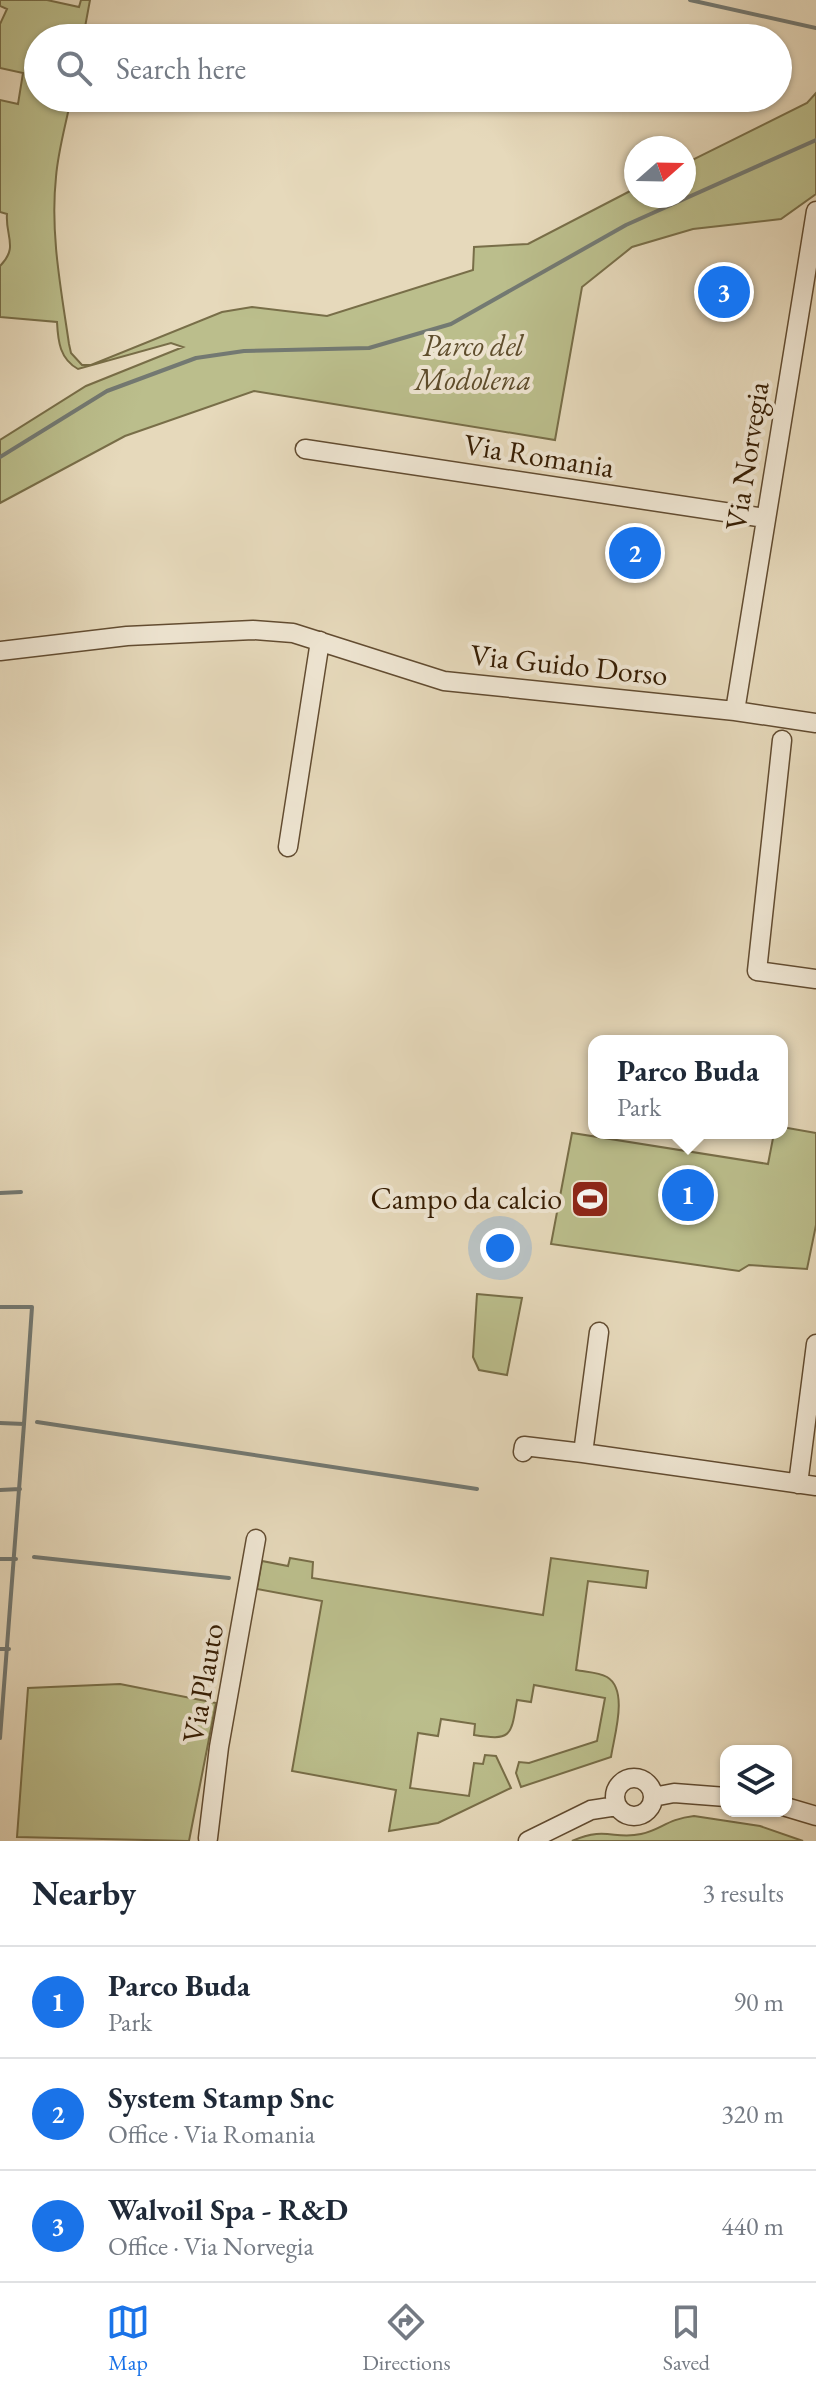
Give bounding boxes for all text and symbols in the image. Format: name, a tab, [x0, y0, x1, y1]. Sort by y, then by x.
search box	[24, 24, 792, 112]
icon: search	[52, 46, 96, 90]
text: Search here	[116, 49, 246, 88]
north arrow	[624, 136, 696, 208]
pin: 3	[698, 262, 750, 322]
park label: Parco del Modolena	[413, 326, 531, 399]
street label: Via Norvegia	[716, 379, 777, 533]
street label: Via Romania	[461, 424, 617, 487]
pin: 2	[609, 523, 661, 583]
street label: Via Guido Dorso	[469, 635, 670, 694]
popup	[588, 1035, 788, 1139]
text: Parco Buda	[617, 1051, 759, 1090]
text: Park	[617, 1090, 661, 1124]
pin: 1	[662, 1165, 714, 1225]
sports icon: Campo da calcio	[569, 1178, 611, 1220]
place label: Campo da calcio	[370, 1179, 562, 1218]
your location	[480, 1228, 520, 1268]
street label: Via Plauto	[173, 1620, 232, 1746]
map controls	[720, 1745, 792, 1817]
button: layers	[720, 1745, 792, 1817]
text: Nearby	[32, 1871, 136, 1915]
text: 3 results	[703, 1876, 784, 1910]
text: Parco Buda	[108, 1966, 250, 2005]
text: 1	[51, 1985, 65, 2019]
text: 90 m	[734, 1985, 784, 2019]
text: Park	[108, 2005, 152, 2039]
text: System Stamp Snc	[108, 2078, 334, 2117]
text: 2	[51, 2097, 65, 2131]
text: 320 m	[721, 2097, 784, 2131]
text: Office · Via Romania	[108, 2117, 315, 2151]
text: Walvoil Spa - R&D	[108, 2190, 348, 2229]
text: 3	[51, 2209, 65, 2243]
text: 440 m	[721, 2209, 784, 2243]
text: Office · Via Norvegia	[108, 2229, 314, 2263]
tab: Map	[106, 2300, 150, 2377]
tab: Directions	[362, 2300, 451, 2377]
tab: Saved	[663, 2300, 710, 2377]

